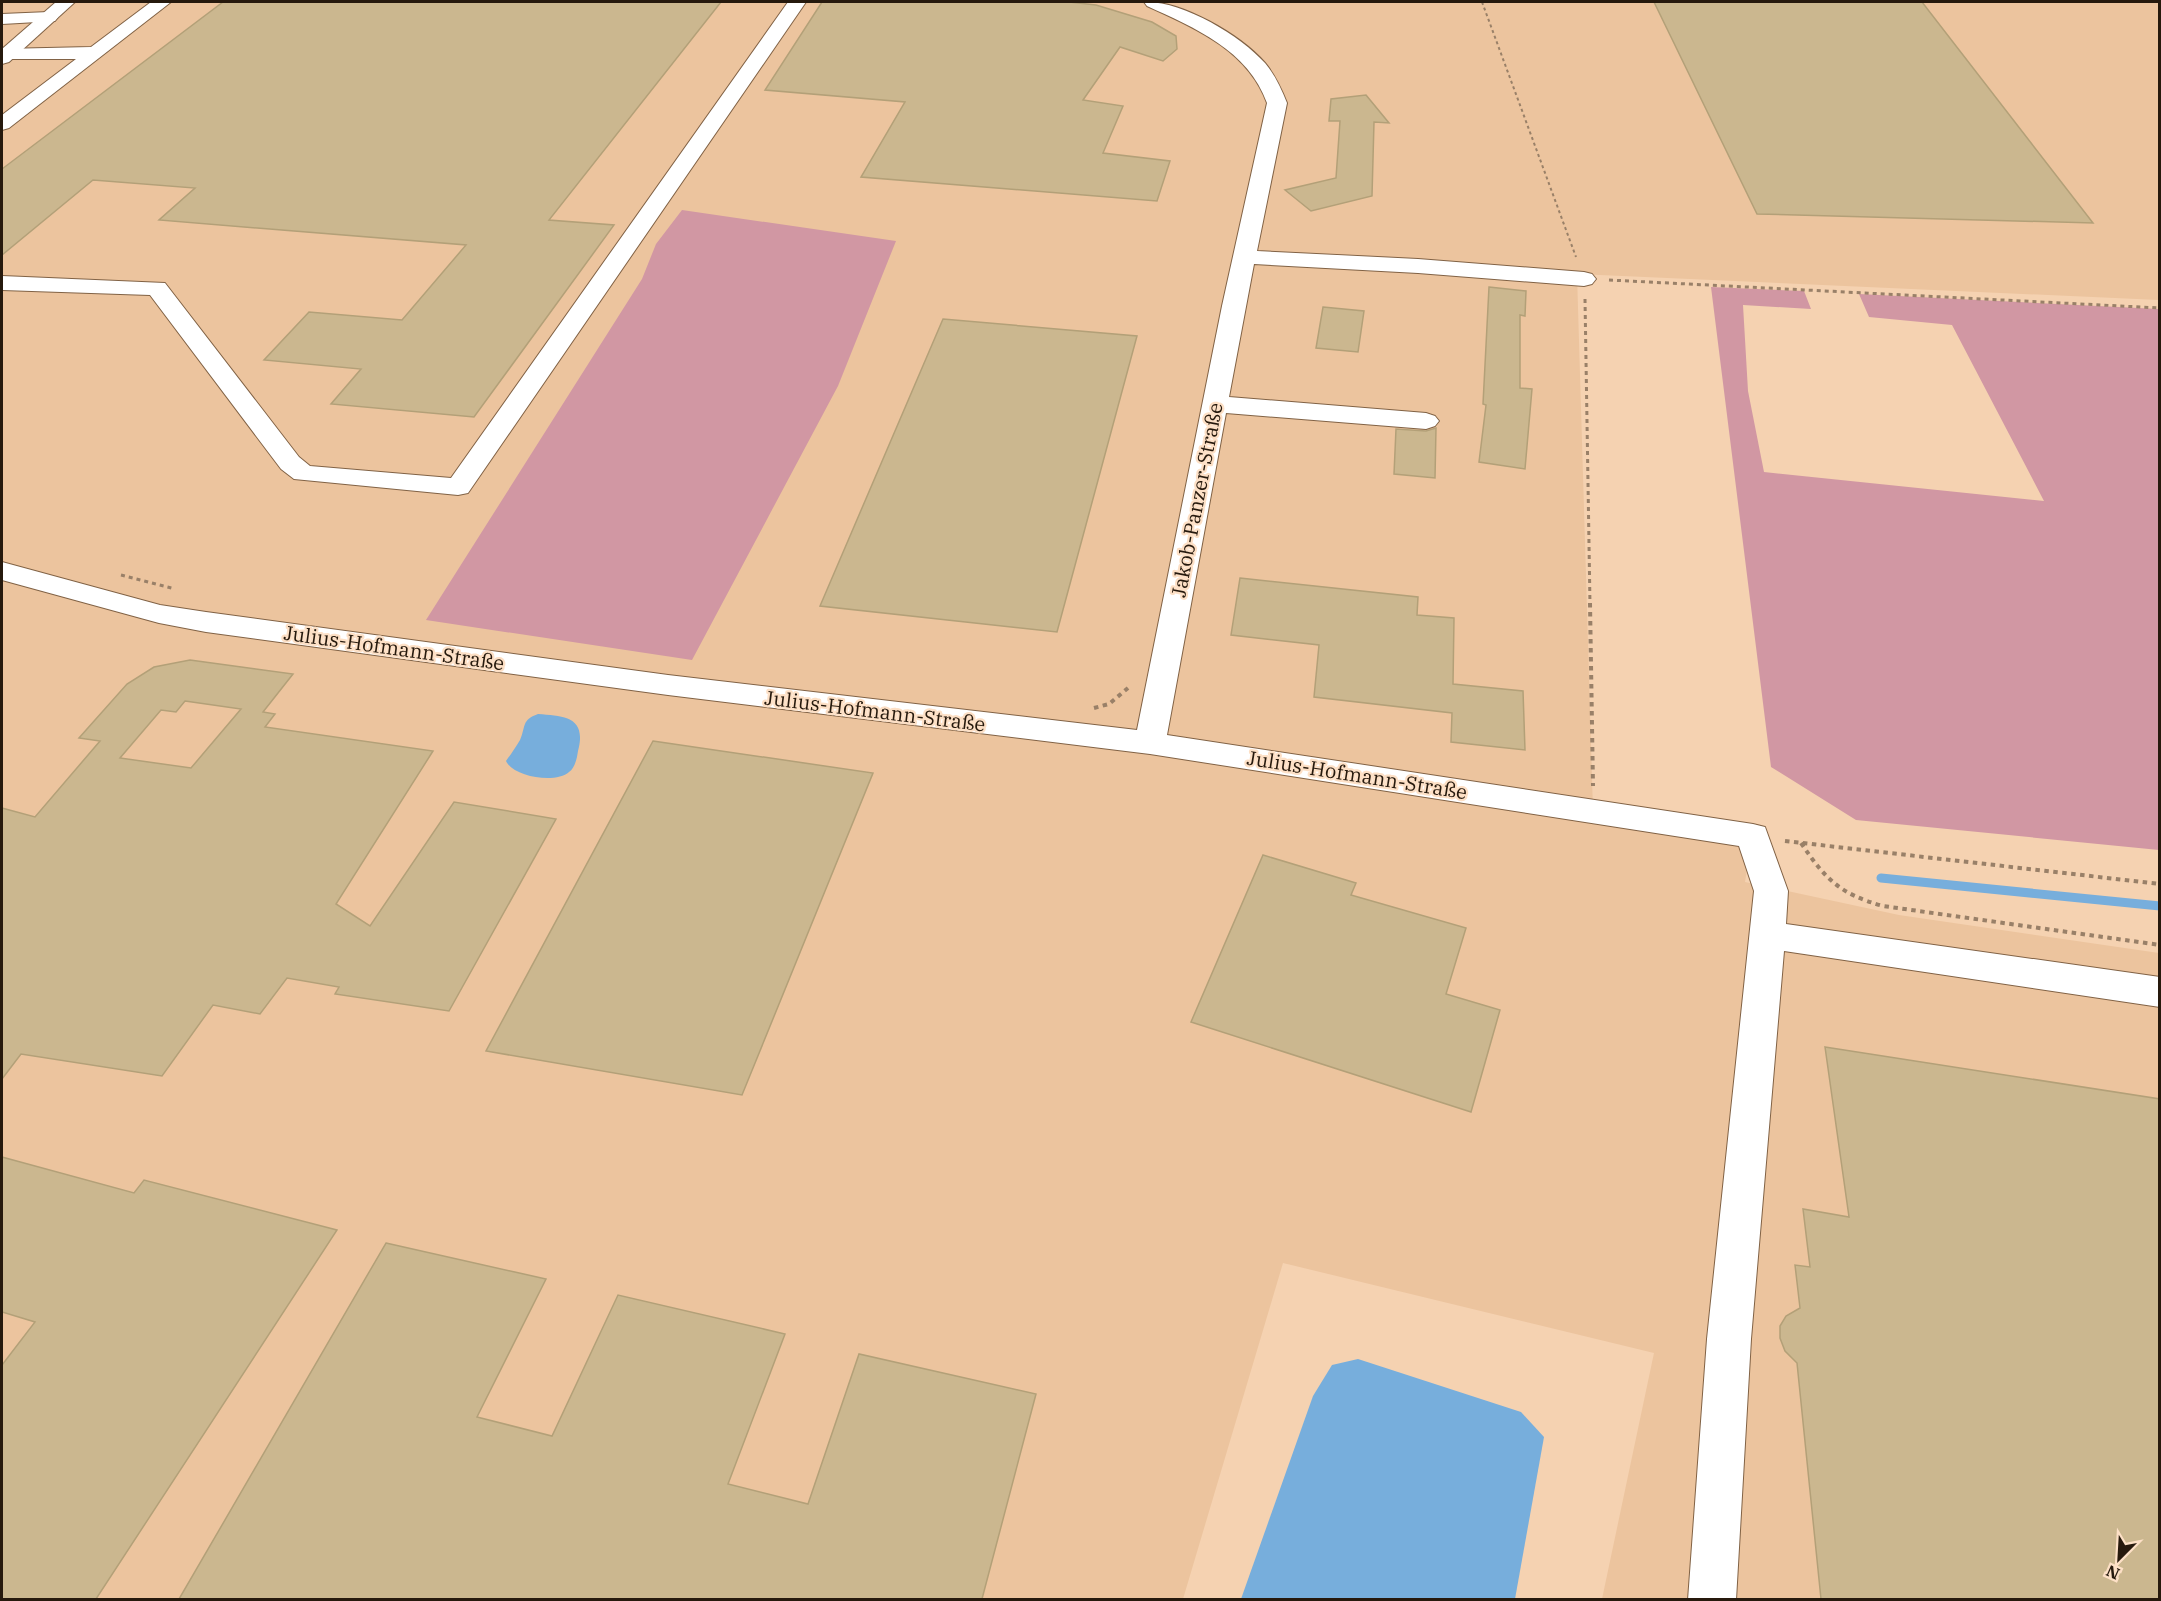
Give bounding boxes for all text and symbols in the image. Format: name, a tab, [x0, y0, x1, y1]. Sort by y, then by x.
street label: Jakob-Panzer-Straße	[1164, 400, 1229, 600]
street label: Julius-Hofmann-Straße	[282, 619, 506, 676]
street label: Julius-Hofmann-Straße	[763, 684, 987, 737]
street label: Julius-Hofmann-Straße	[1245, 744, 1469, 805]
north arrow	[2089, 1529, 2149, 1589]
text: N	[2103, 1561, 2123, 1584]

